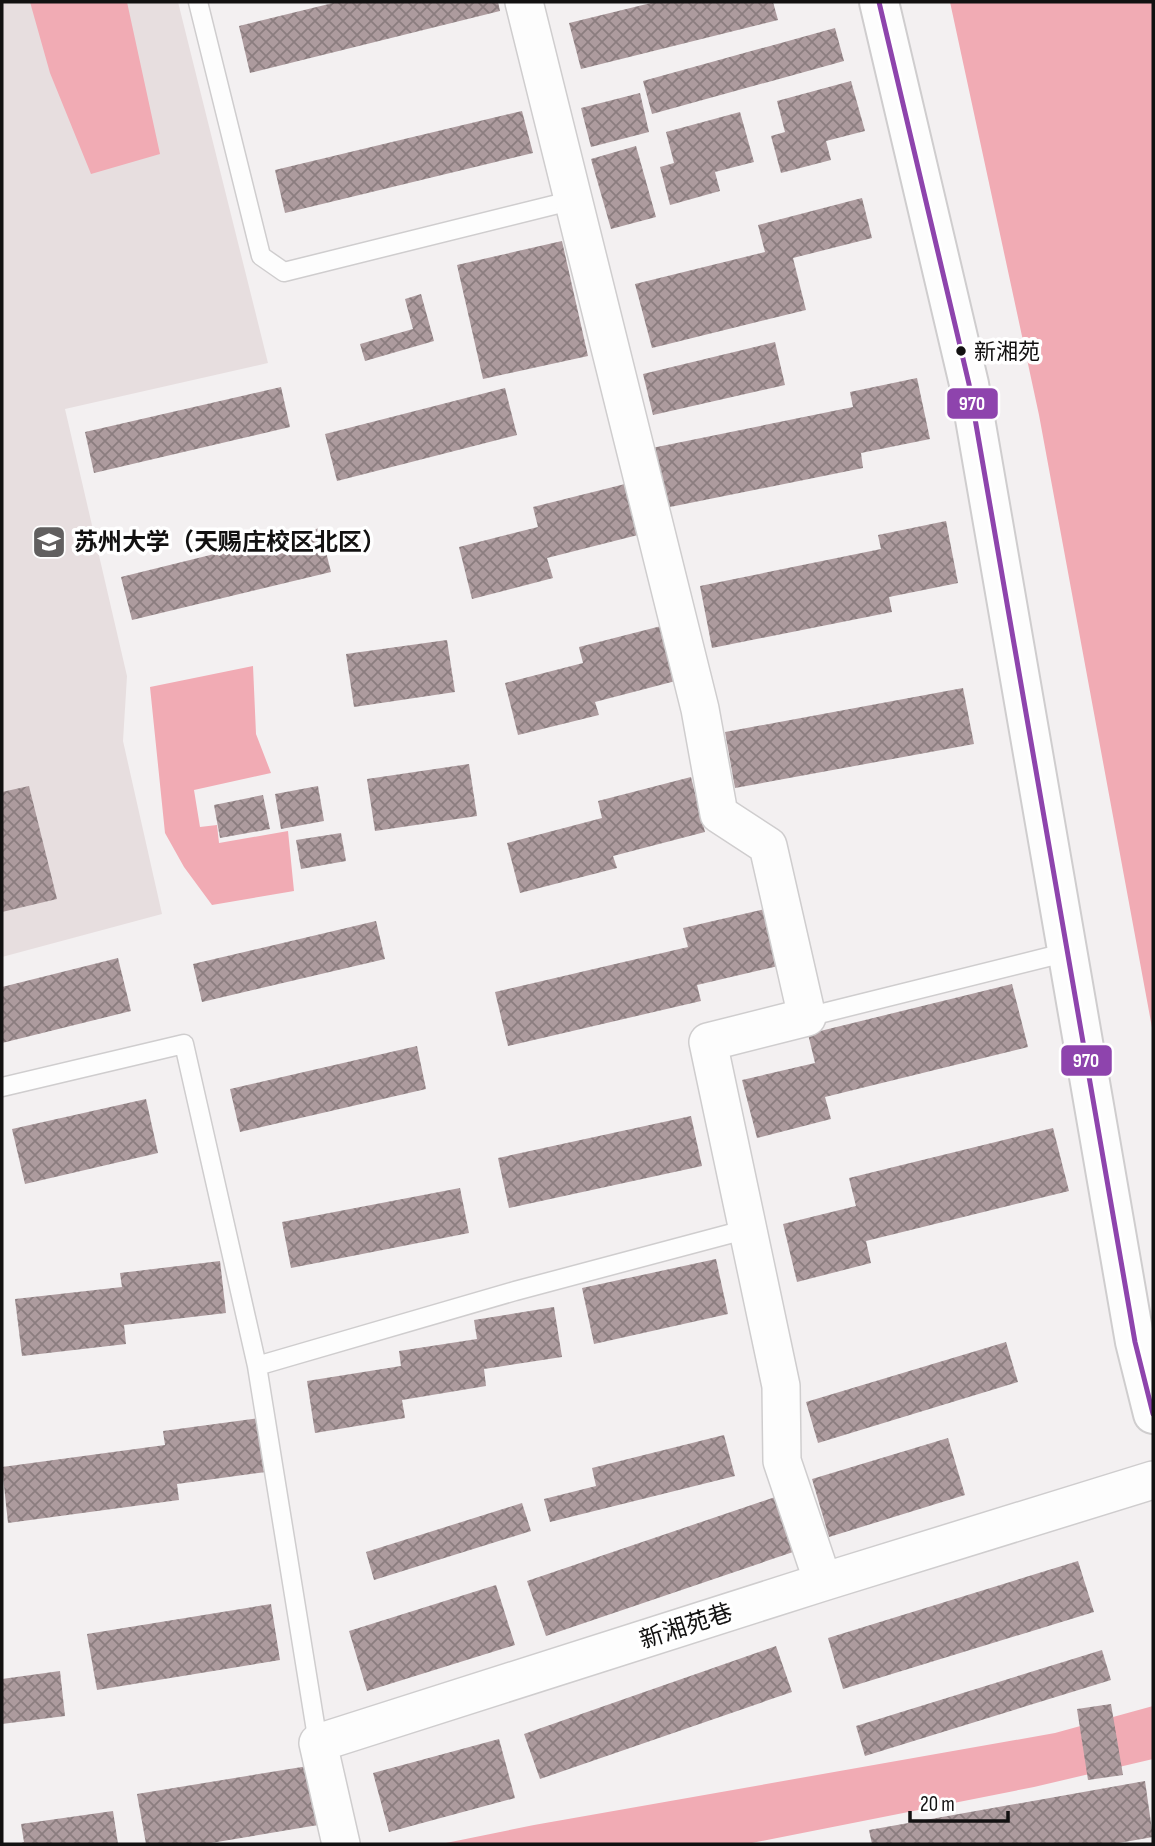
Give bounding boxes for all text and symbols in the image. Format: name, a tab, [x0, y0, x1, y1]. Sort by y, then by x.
place label: 新湘苑	[974, 339, 1040, 366]
marker: 新湘苑	[954, 344, 968, 358]
line badge: 970	[946, 387, 999, 420]
text: 970	[959, 393, 985, 416]
school or university icon: 苏州大学（天赐庄校区北区）	[30, 523, 68, 561]
place label: 苏州大学（天赐庄校区北区）	[74, 528, 386, 557]
line badge: 970	[1060, 1044, 1113, 1077]
text: 970	[1073, 1050, 1099, 1073]
street label: 新湘苑巷	[636, 1598, 736, 1655]
scale bar	[910, 1780, 1008, 1824]
text: 20 m	[920, 1792, 955, 1817]

